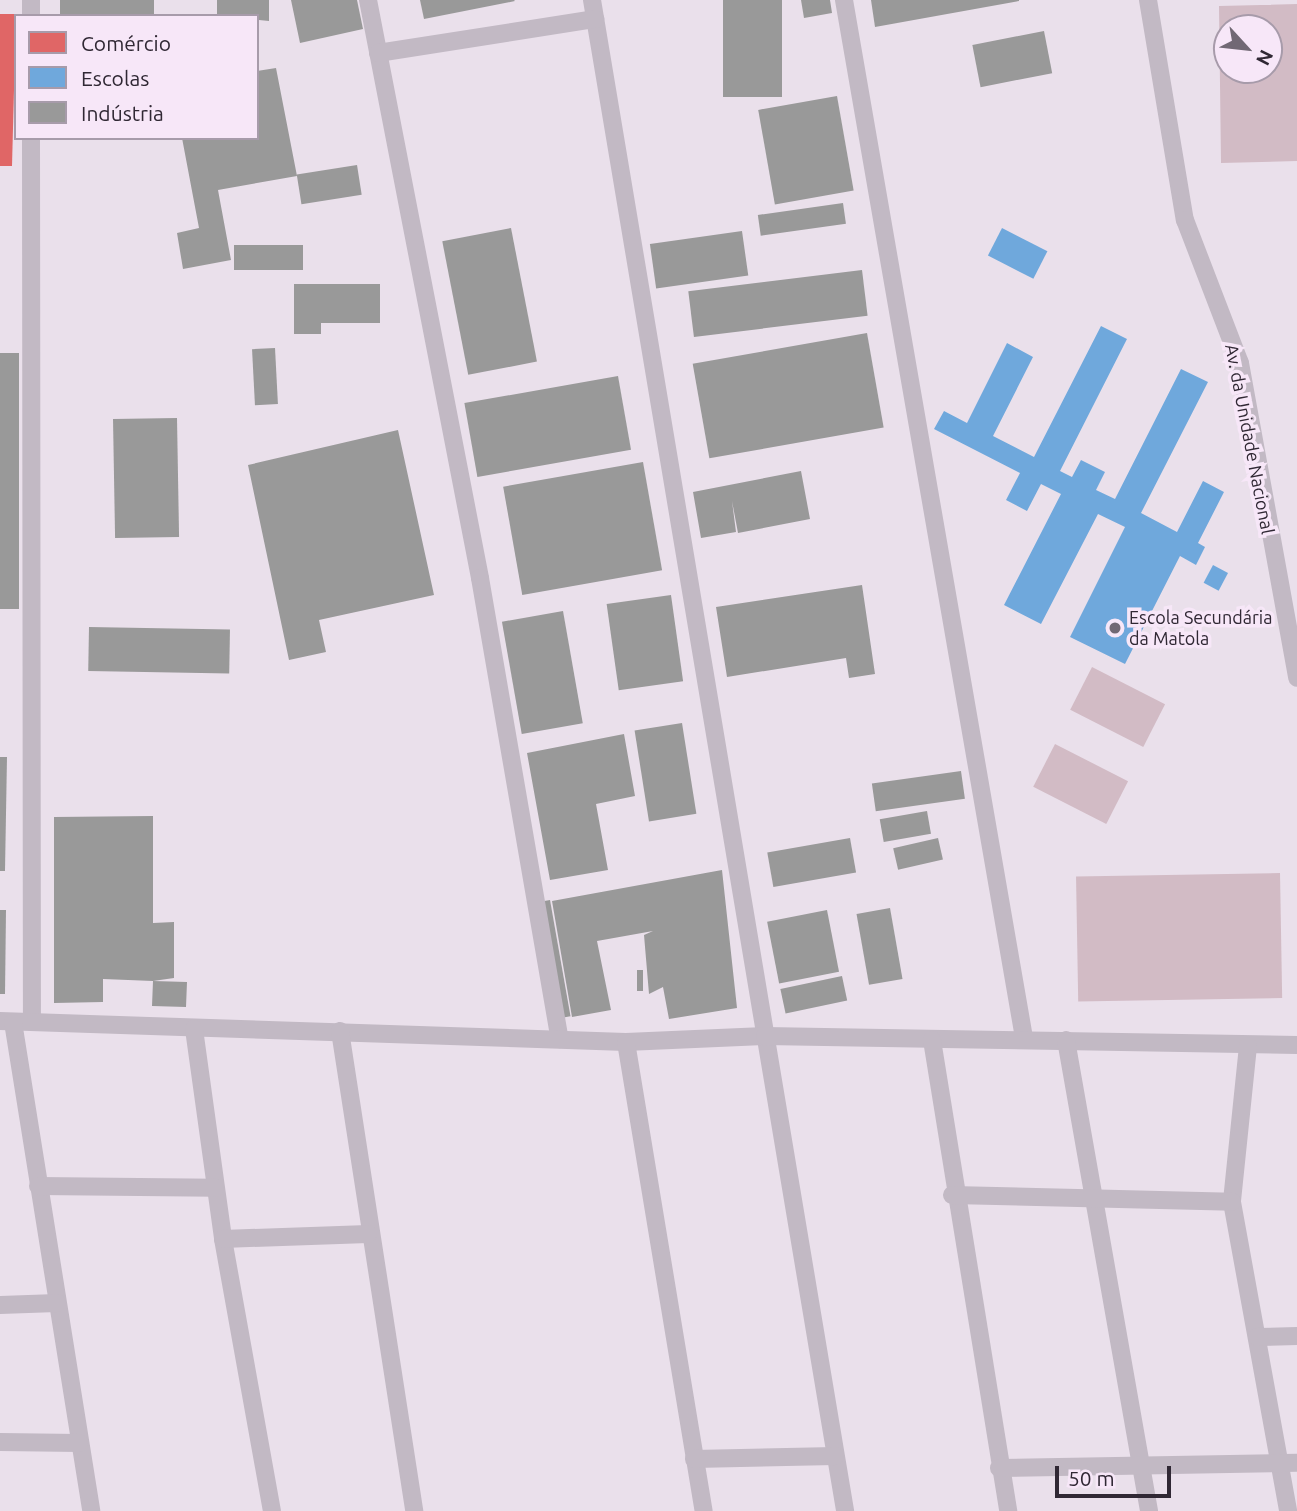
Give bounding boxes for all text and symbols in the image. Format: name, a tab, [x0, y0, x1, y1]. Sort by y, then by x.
legend	[14, 14, 259, 140]
north arrow	[1213, 14, 1283, 84]
text: Comércio	[81, 31, 171, 55]
text: N	[1252, 46, 1278, 69]
text: Escolas	[81, 66, 149, 90]
text: Indústria	[81, 101, 164, 125]
street label: Av. da Unidade Nacional	[1221, 342, 1279, 536]
place label: Escola Secundária da Matola	[1129, 607, 1272, 650]
marker: Escola Secundária da Matola	[1107, 620, 1123, 636]
scale bar	[1059, 1452, 1174, 1496]
text: 50 m	[1068, 1466, 1115, 1490]

